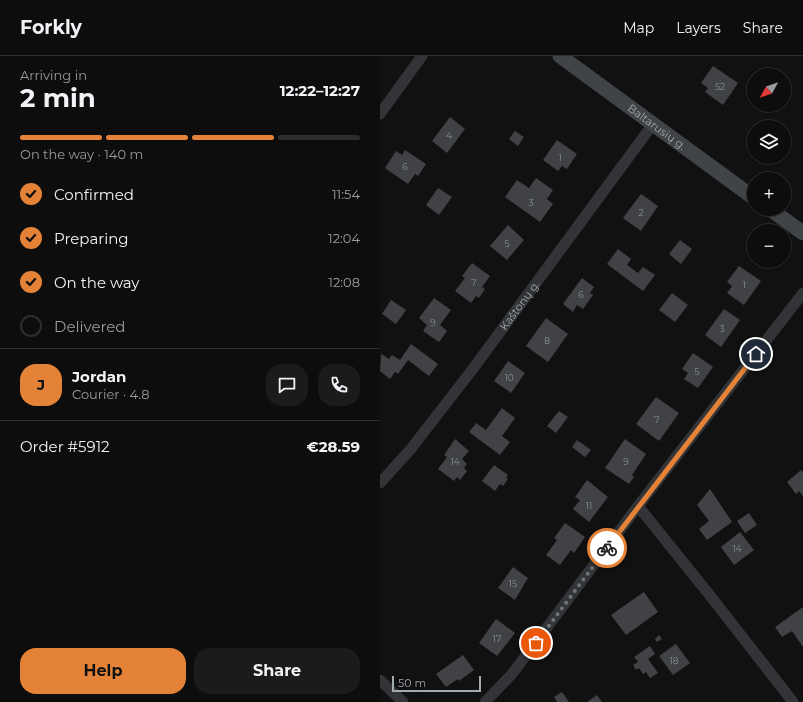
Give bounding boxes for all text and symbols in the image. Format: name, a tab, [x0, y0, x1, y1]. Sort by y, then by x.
text: Forkly	[20, 16, 82, 39]
text: Map	[623, 19, 654, 37]
text: Layers	[676, 19, 721, 37]
text: Share	[743, 19, 783, 37]
text: Arriving in	[20, 67, 87, 83]
north arrow	[747, 68, 791, 112]
map controls	[747, 68, 791, 268]
text: 12:22–12:27	[280, 81, 360, 100]
house number: 52	[715, 81, 725, 92]
text: 2 min	[20, 82, 96, 114]
street label: Baltarusių g.	[625, 101, 689, 153]
button: layers	[747, 120, 791, 164]
house number: 4	[446, 130, 452, 141]
text: On the way · 140 m	[20, 146, 143, 162]
house number: 1	[558, 152, 562, 163]
house number: 6	[402, 161, 408, 172]
button: +	[747, 172, 791, 216]
icon: check	[20, 183, 42, 205]
text: Confirmed	[54, 185, 134, 204]
text: 11:54	[332, 186, 360, 202]
house number: 3	[528, 197, 534, 208]
house number: 2	[638, 207, 644, 218]
button: −	[747, 224, 791, 268]
icon: check	[20, 227, 42, 249]
text: Preparing	[54, 229, 129, 248]
text: 12:04	[328, 230, 360, 246]
house number: 5	[504, 238, 510, 249]
icon: check	[20, 271, 42, 293]
text: On the way	[54, 273, 139, 292]
text: 12:08	[328, 274, 360, 290]
house number: 7	[471, 277, 477, 288]
street label: Kaštonų g.	[497, 278, 542, 333]
house number: 1	[742, 279, 746, 290]
house number: 6	[578, 289, 584, 300]
text: Delivered	[54, 317, 126, 336]
house number: 9	[430, 317, 436, 328]
house number: 3	[719, 323, 725, 334]
house number: 8	[544, 335, 550, 346]
pin	[739, 337, 773, 371]
icon: home	[745, 343, 767, 365]
button: chat	[266, 364, 308, 406]
button: phone	[318, 364, 360, 406]
house number: 5	[694, 366, 700, 377]
text: Jordan	[72, 367, 126, 386]
house number: 10	[504, 372, 514, 383]
text: J	[37, 375, 45, 394]
text: Courier · 4.8	[72, 386, 150, 402]
house number: 7	[654, 414, 660, 425]
text: Order #5912	[20, 437, 110, 456]
text: €28.59	[307, 437, 360, 456]
house number: 14	[450, 456, 460, 467]
house number: 9	[623, 456, 629, 467]
house number: 11	[586, 500, 592, 511]
courier	[587, 528, 627, 568]
icon: bike	[596, 537, 618, 559]
house number: 14	[732, 543, 742, 554]
house number: 15	[509, 578, 517, 589]
pin	[519, 626, 553, 660]
icon: bag	[525, 632, 547, 654]
house number: 17	[493, 633, 501, 644]
button: Help	[20, 648, 186, 694]
button: Share	[194, 648, 360, 694]
house number: 18	[670, 655, 679, 666]
scale bar	[392, 674, 481, 693]
text: 50 m	[398, 676, 426, 690]

